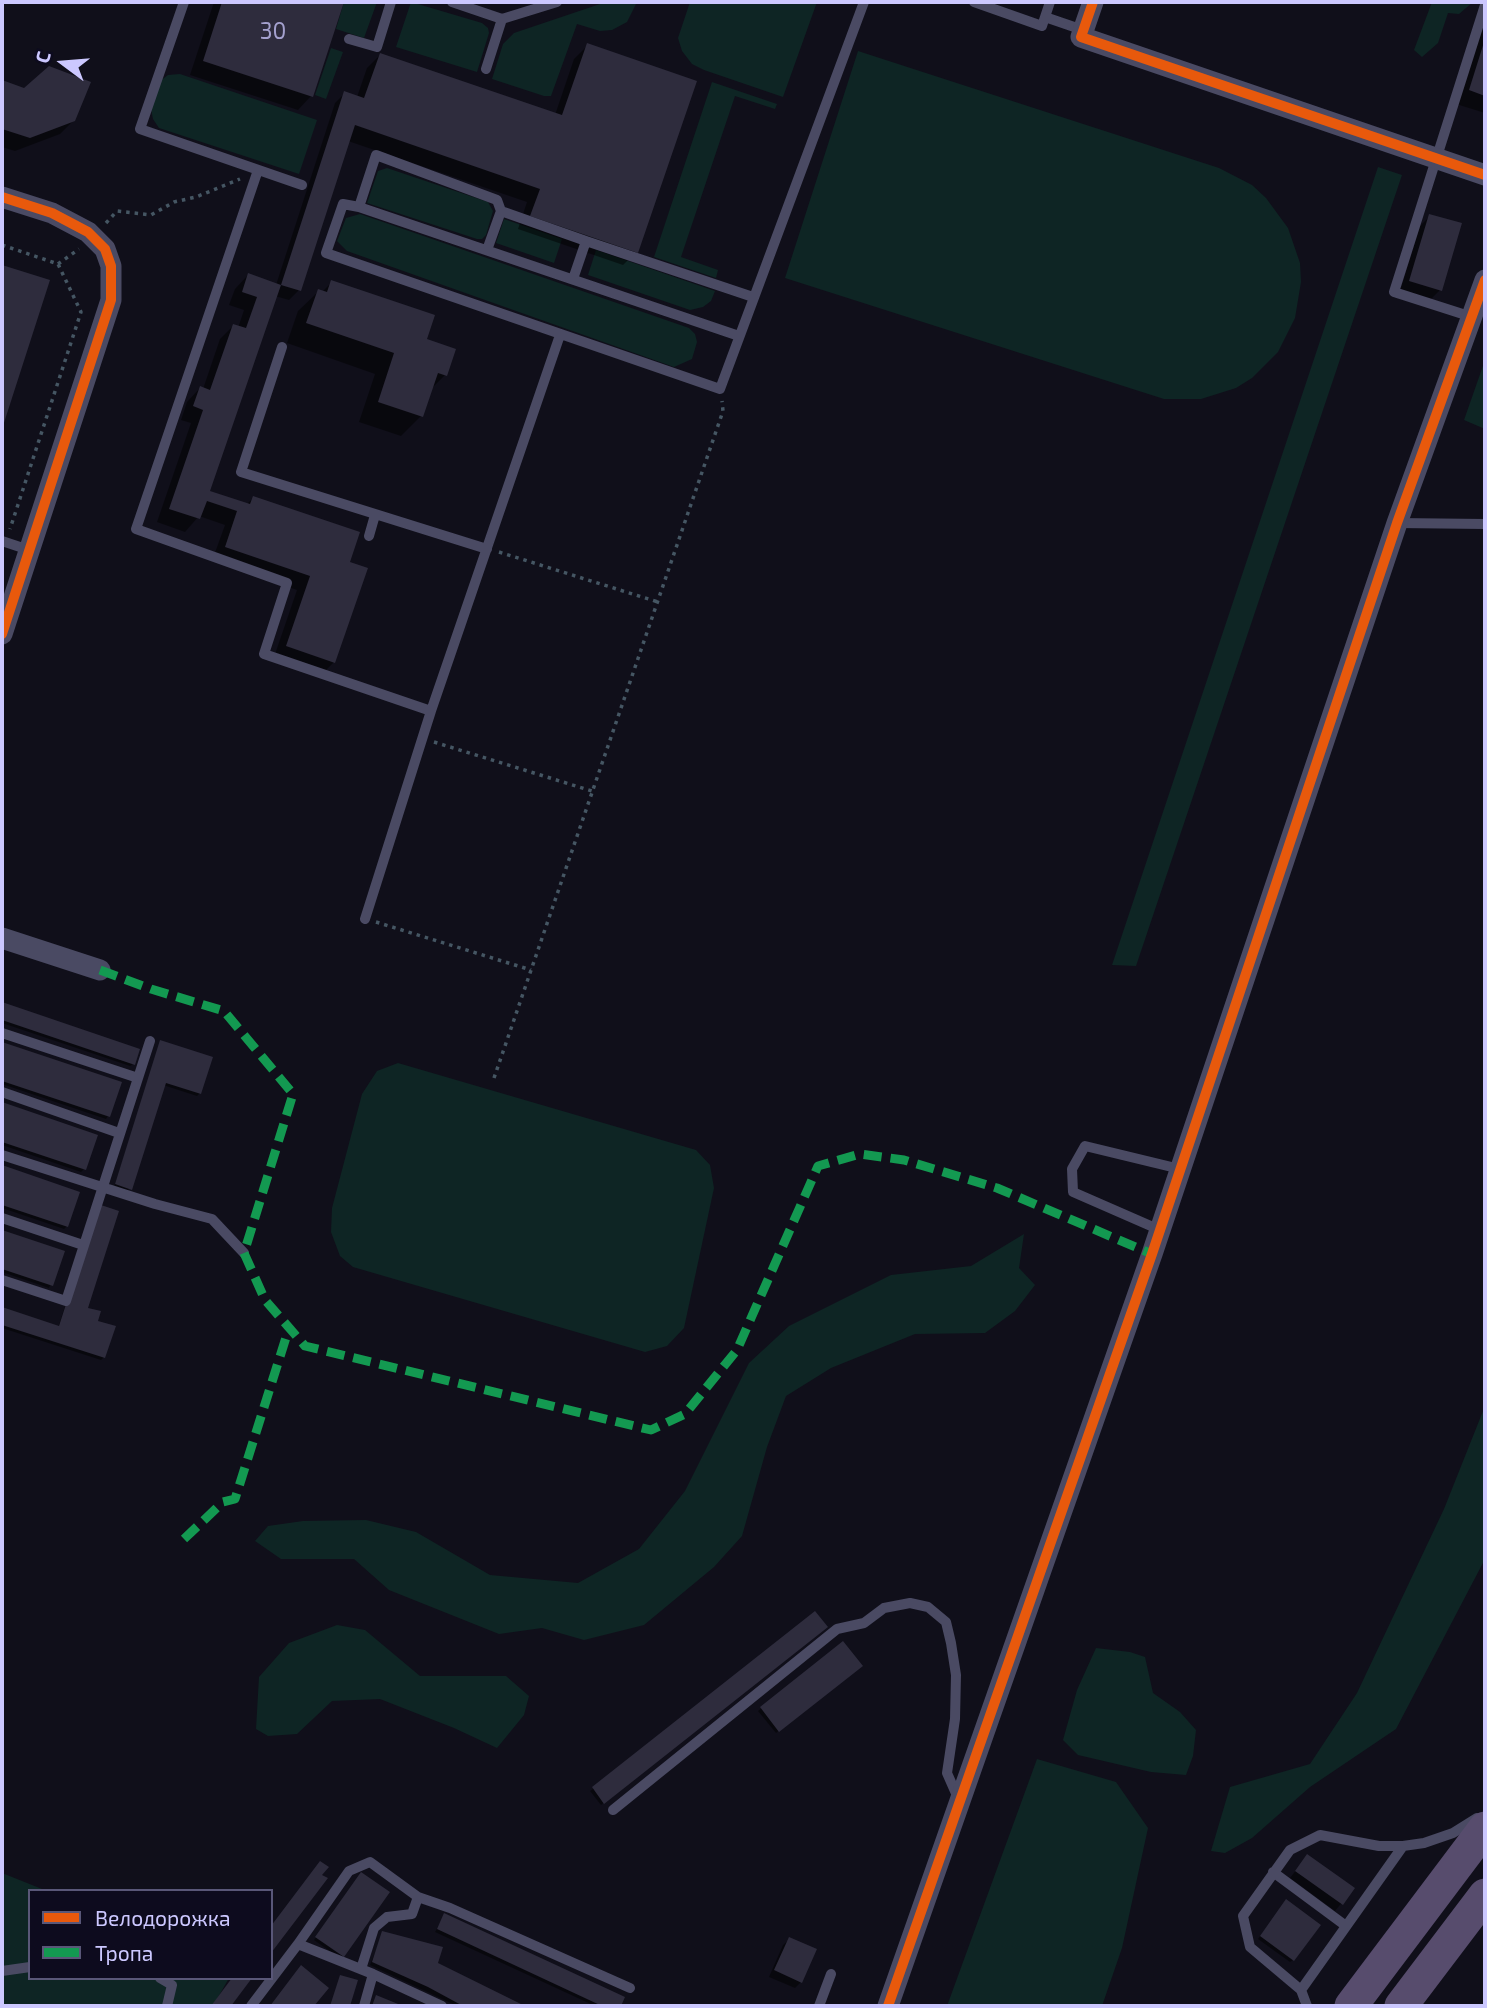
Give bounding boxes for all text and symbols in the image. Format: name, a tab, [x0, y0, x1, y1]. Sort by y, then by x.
house number: 30	[260, 17, 286, 45]
north arrow	[28, 28, 98, 98]
text: С	[30, 49, 55, 66]
legend	[28, 1889, 273, 1980]
text: Велодорожка	[95, 1905, 231, 1930]
text: Тропа	[95, 1940, 153, 1965]

